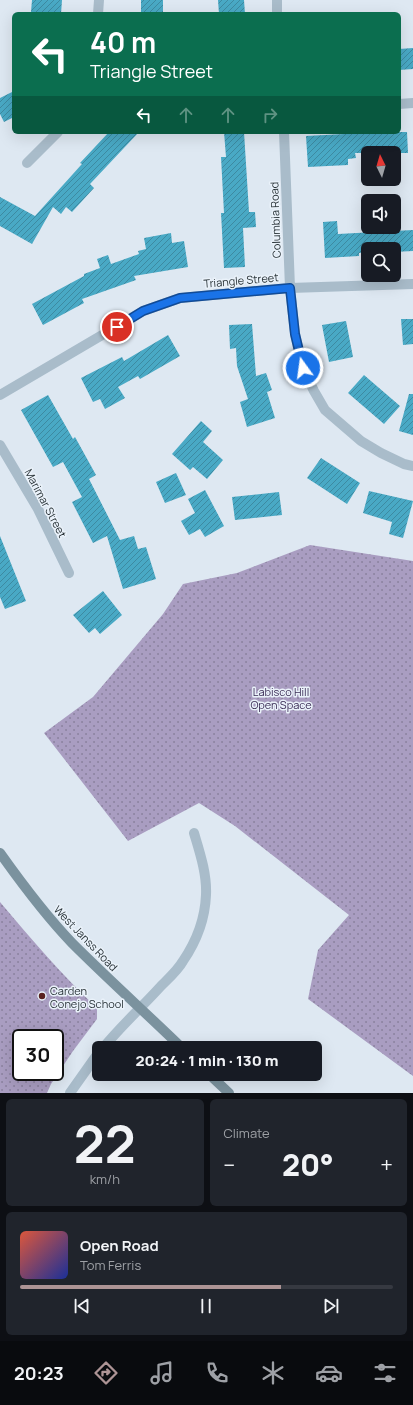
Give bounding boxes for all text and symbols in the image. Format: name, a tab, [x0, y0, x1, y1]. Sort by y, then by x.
text: 40 m	[90, 23, 156, 61]
icon: left	[24, 28, 76, 80]
text: Triangle Street	[90, 59, 213, 83]
icon: left	[133, 104, 155, 126]
icon: ahead	[175, 104, 197, 126]
icon: ahead	[217, 104, 239, 126]
icon: right	[259, 104, 281, 126]
north arrow	[361, 146, 401, 186]
map controls	[361, 146, 401, 282]
street label: Columbia Road	[266, 182, 284, 258]
button: sound	[361, 194, 401, 234]
button: search	[361, 242, 401, 282]
street label: Triangle Street	[203, 269, 279, 291]
pin	[100, 310, 134, 344]
icon: arrive	[106, 316, 128, 338]
position arrow	[282, 347, 324, 389]
street label: Marimar Street	[22, 466, 70, 540]
park label: Labisco Hill Open Space	[250, 684, 312, 712]
street label: West Janss Road	[51, 902, 121, 974]
place label: Carden Conejo School	[50, 983, 124, 1011]
marker: Carden Conejo School	[37, 991, 47, 1001]
speed limit sign: 30	[12, 1029, 64, 1081]
text: 20:24 · 1 min · 130 m	[136, 1050, 278, 1071]
text: 22	[74, 1108, 136, 1179]
text: Climate	[224, 1124, 270, 1142]
text: 20°	[282, 1144, 334, 1185]
text: −	[224, 1150, 235, 1180]
text: +	[380, 1150, 393, 1180]
text: km/h	[90, 1170, 120, 1188]
text: Open Road	[80, 1235, 159, 1256]
text: Tom Ferris	[80, 1256, 141, 1274]
icon: previous	[71, 1295, 93, 1317]
icon: pause	[195, 1295, 217, 1317]
icon: next	[320, 1295, 342, 1317]
icon: directions	[92, 1359, 120, 1387]
icon: music	[148, 1359, 176, 1387]
icon: phone	[203, 1359, 231, 1387]
icon: climate	[259, 1359, 287, 1387]
icon: car	[315, 1359, 343, 1387]
icon: filters	[371, 1359, 399, 1387]
text: 20:23	[14, 1361, 64, 1385]

